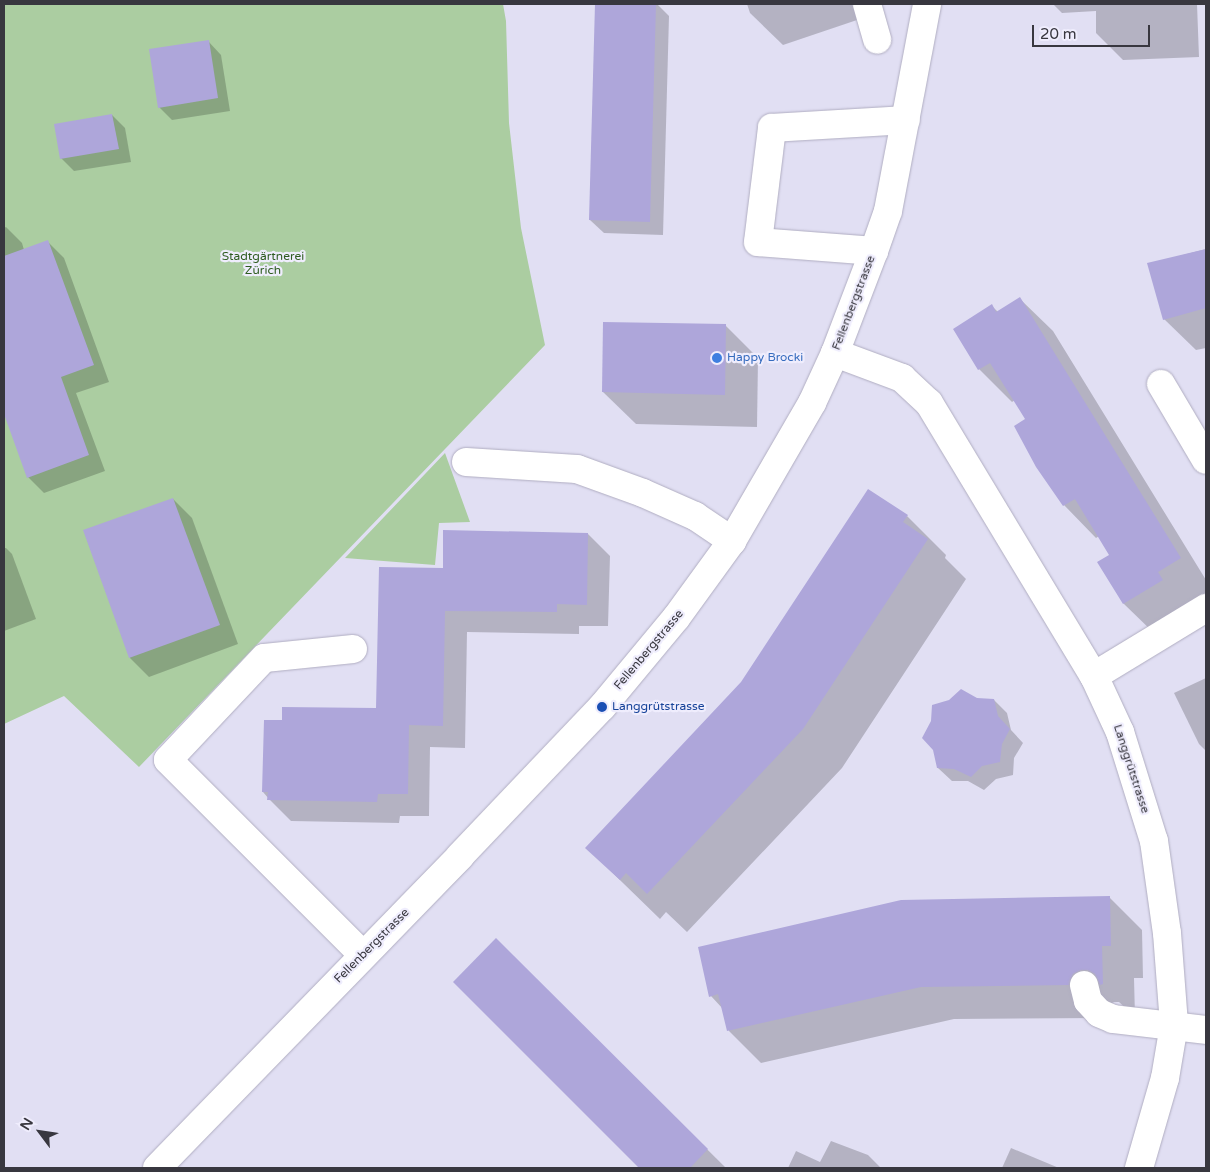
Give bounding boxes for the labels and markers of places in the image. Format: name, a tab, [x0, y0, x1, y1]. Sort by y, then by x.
place label: Happy Brocki	[727, 351, 803, 365]
marker: Happy Brocki	[711, 352, 723, 364]
place label: Langgrütstrasse	[612, 700, 705, 714]
marker: Langgrütstrasse	[596, 701, 608, 713]

